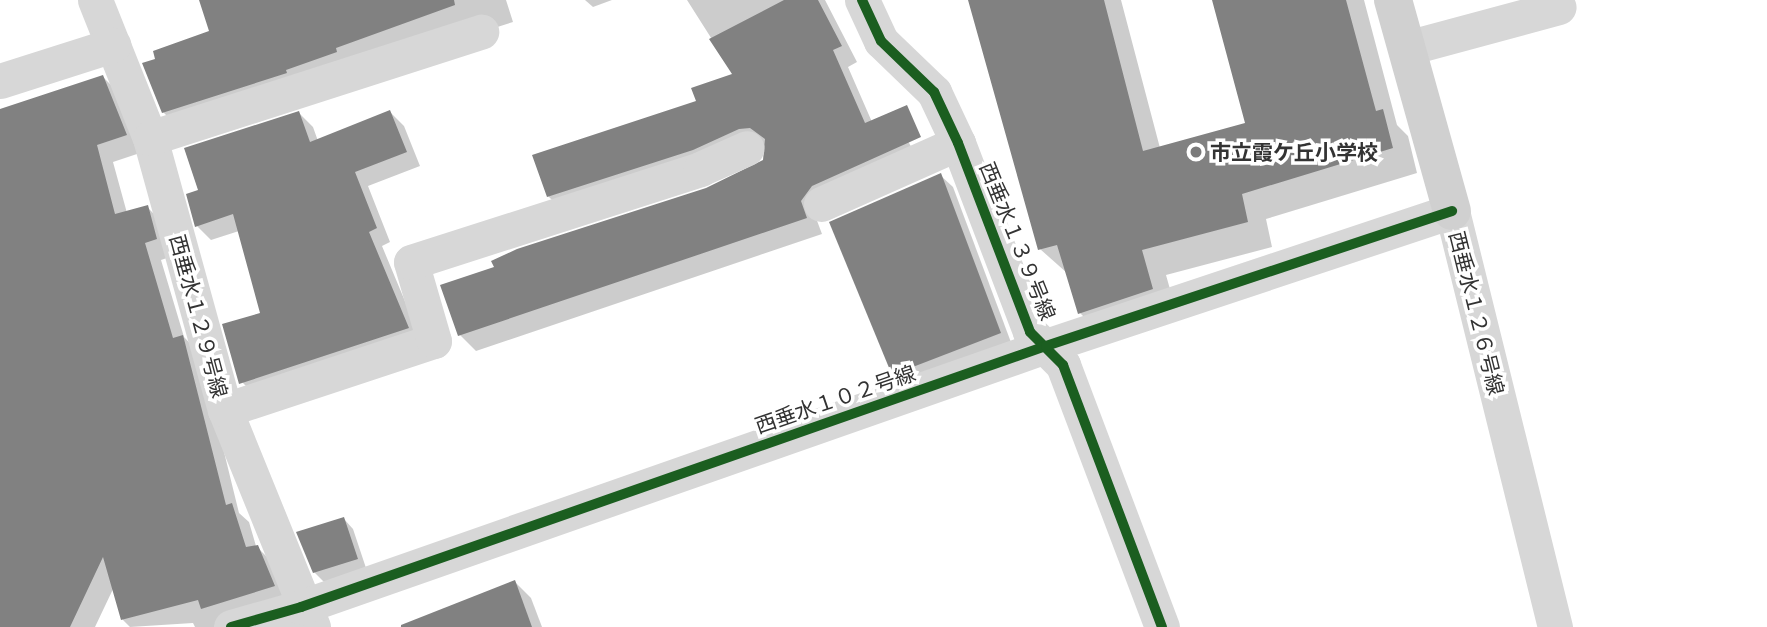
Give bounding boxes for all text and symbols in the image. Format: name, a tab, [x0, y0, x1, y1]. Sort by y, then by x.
place label: 市立霞ケ丘小学校	[1210, 139, 1378, 165]
marker: 市立霞ケ丘小学校	[1188, 144, 1204, 160]
street label: 西垂水１３９号線	[975, 158, 1061, 324]
street label: 西垂水１２６号線	[1444, 228, 1510, 398]
street label: 西垂水１２９号線	[165, 232, 233, 400]
street label: 西垂水１０２号線	[751, 360, 919, 438]

